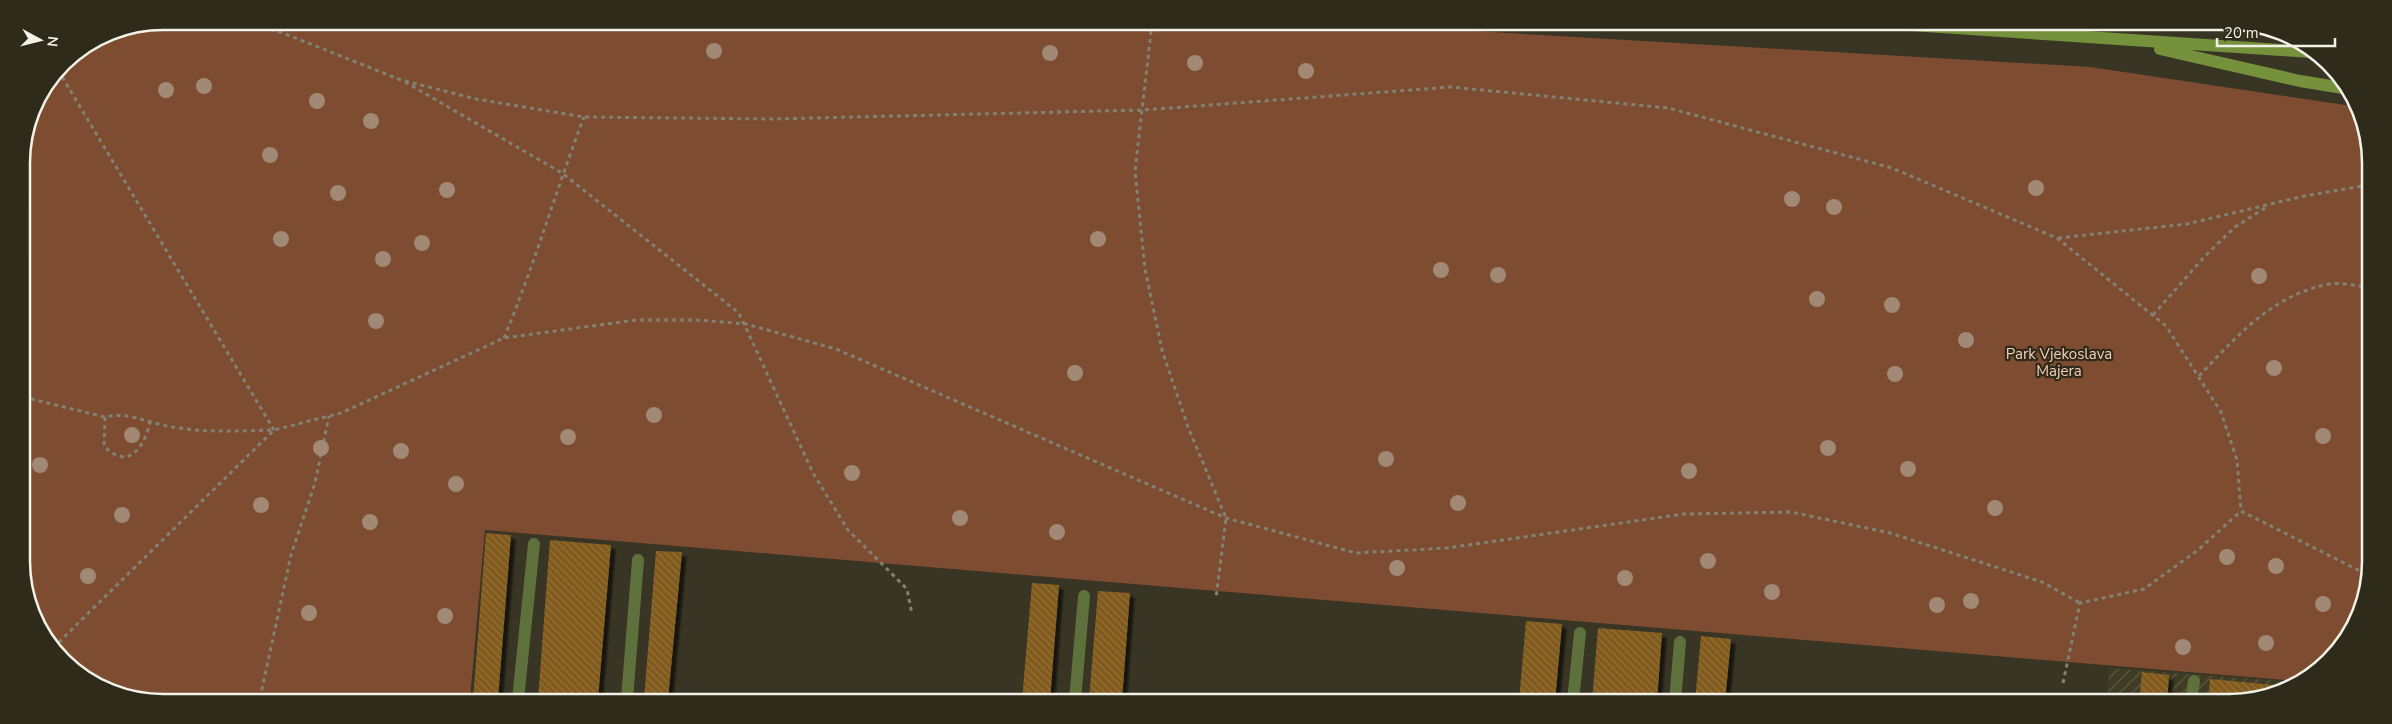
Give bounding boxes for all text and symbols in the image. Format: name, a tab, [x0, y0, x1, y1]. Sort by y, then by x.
north arrow	[15, 15, 65, 65]
scale bar	[2217, 15, 2334, 47]
text: 20 m	[2224, 23, 2259, 43]
text: N	[42, 35, 62, 48]
park label: Park Vjekoslava Majera	[2006, 344, 2112, 381]

